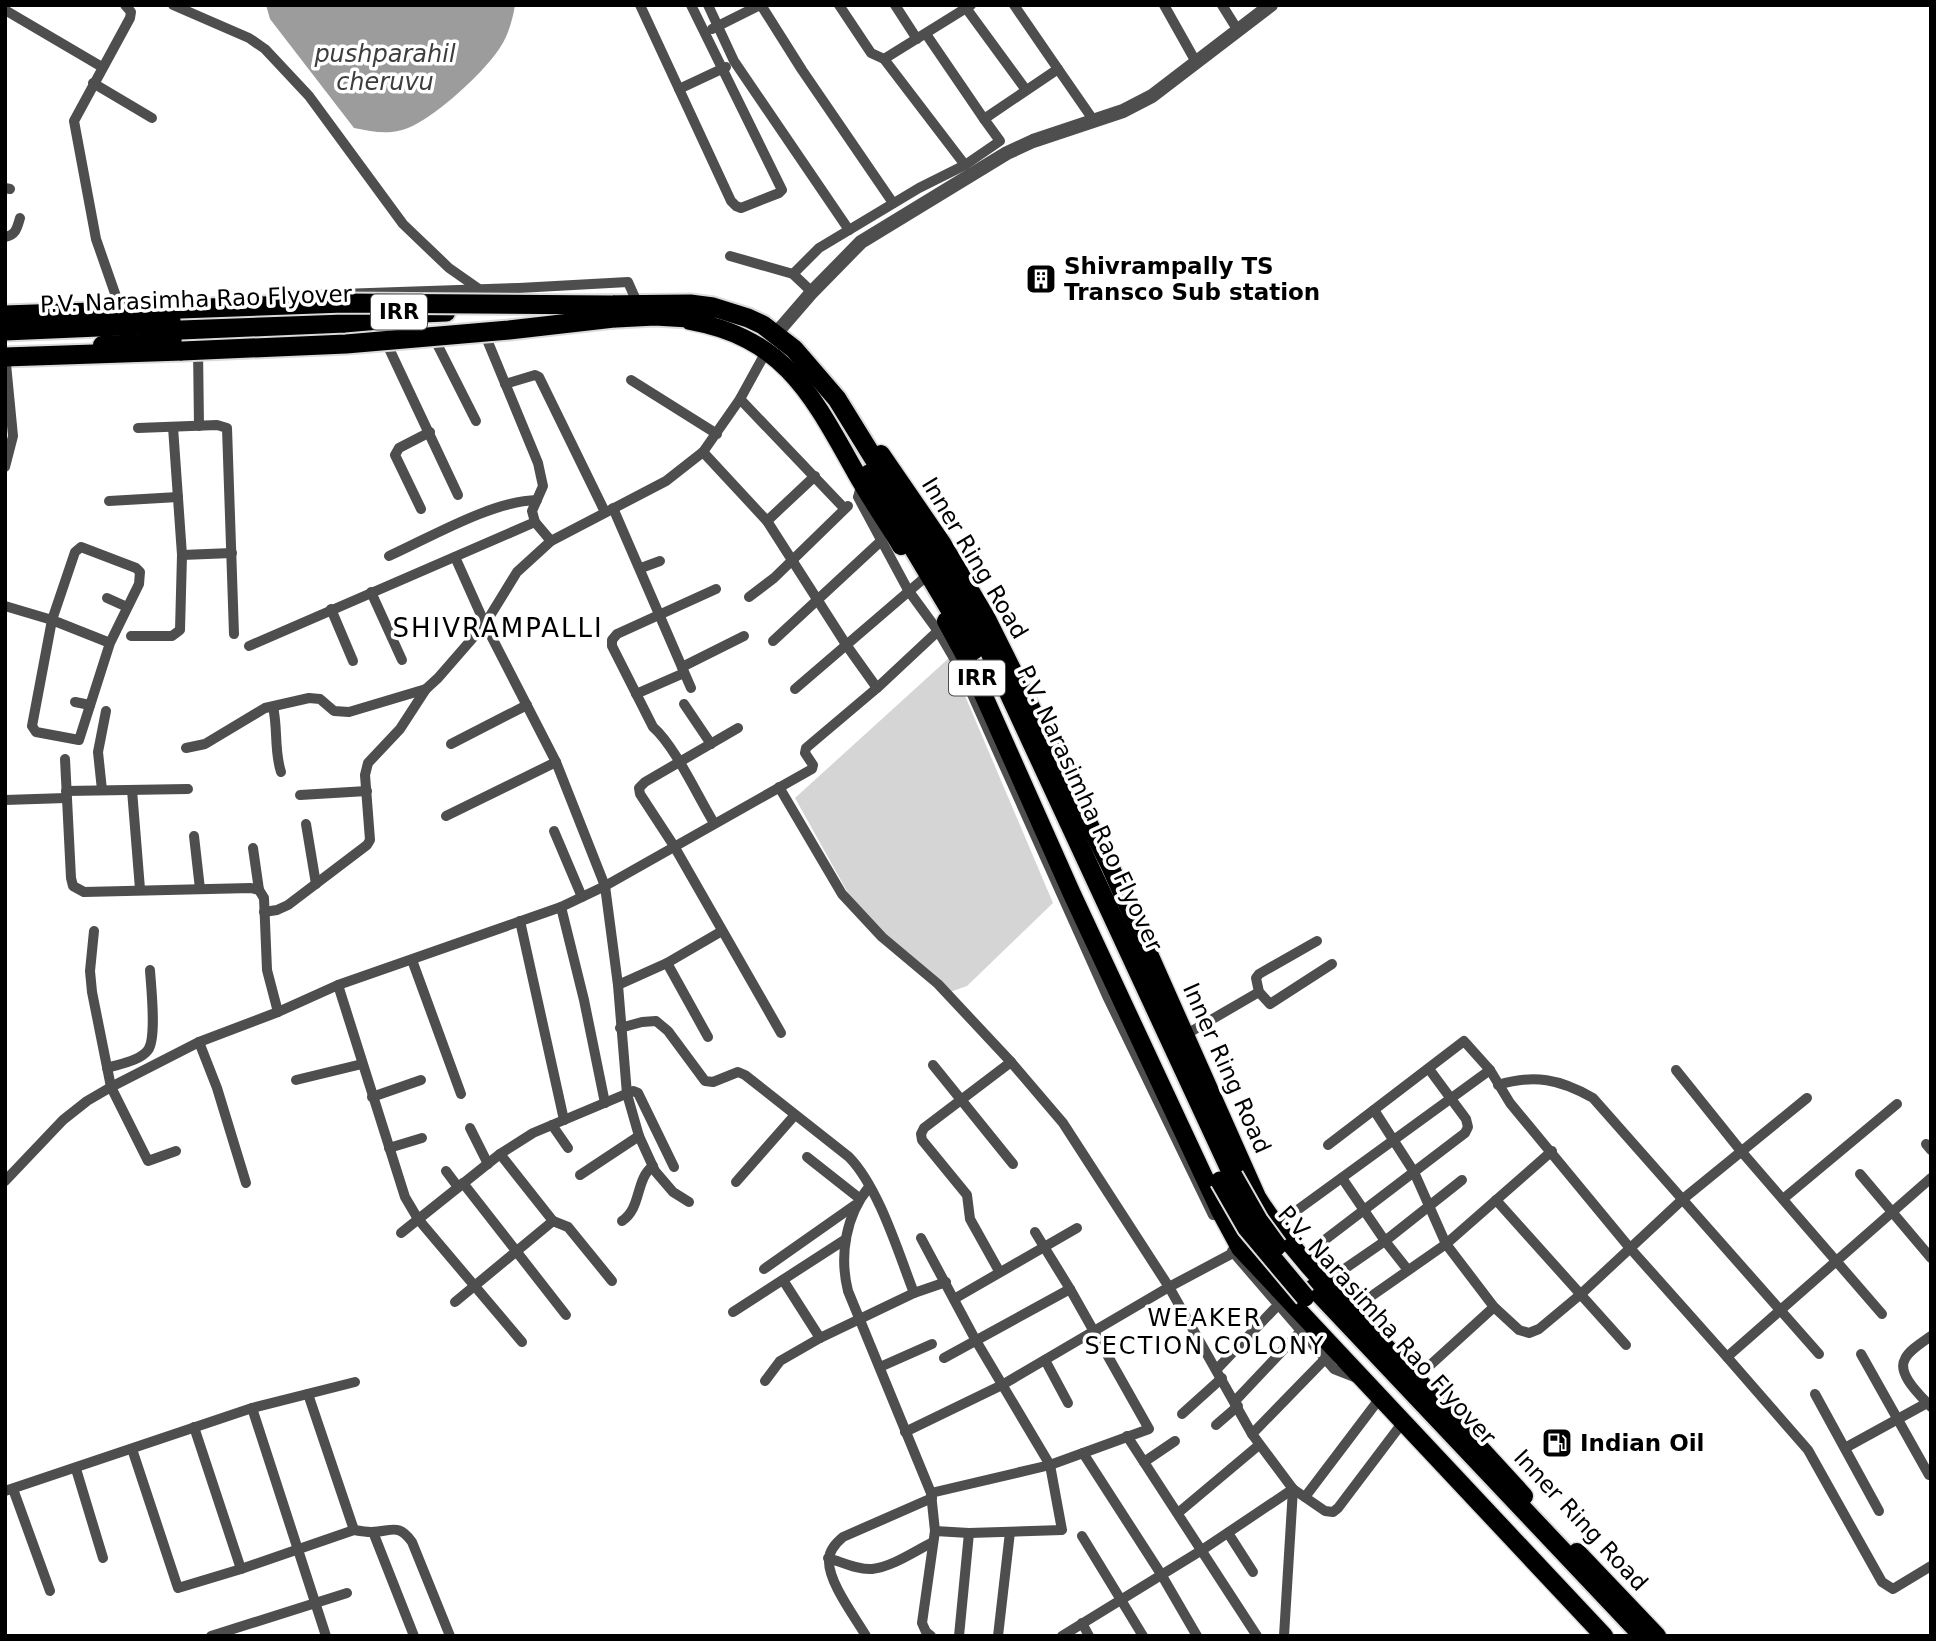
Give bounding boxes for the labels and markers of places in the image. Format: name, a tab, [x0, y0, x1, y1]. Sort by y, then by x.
place label: Shivrampally TS Transco Sub station	[1064, 253, 1320, 305]
building icon: Shivrampally TS Transco Sub station	[1024, 262, 1058, 296]
fuel station icon: Indian Oil	[1540, 1426, 1574, 1460]
place label: Indian Oil	[1580, 1430, 1705, 1456]

